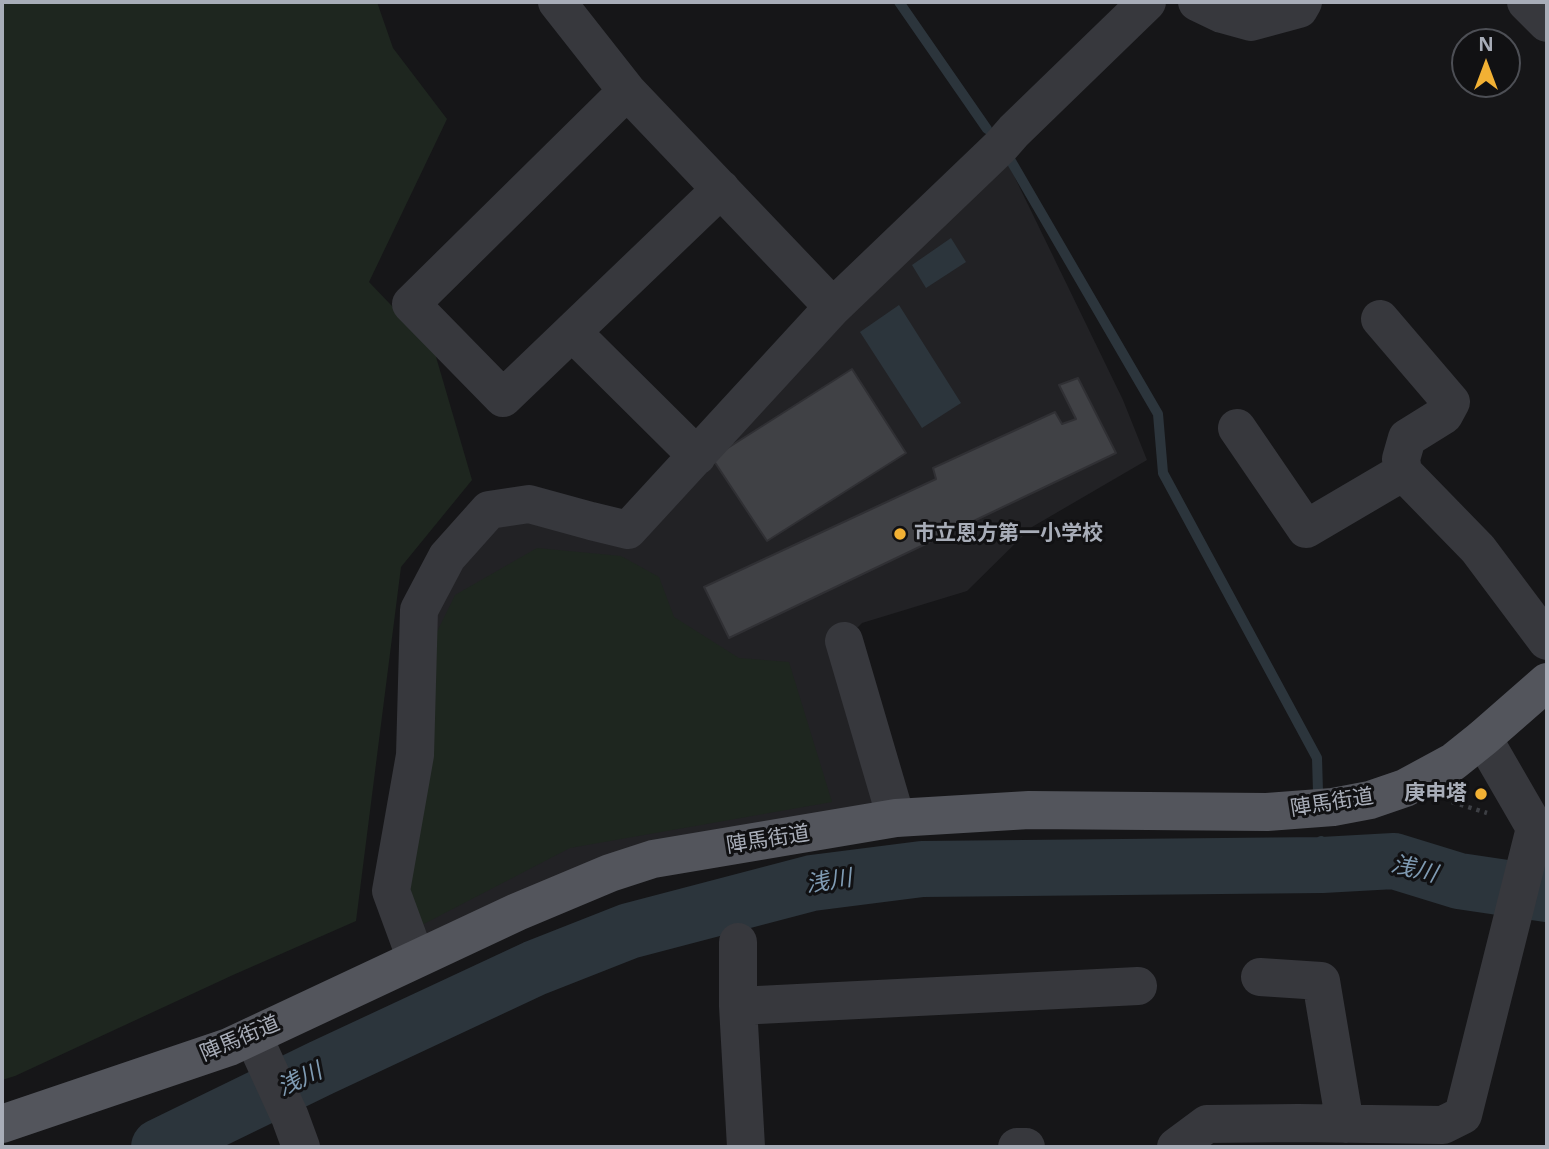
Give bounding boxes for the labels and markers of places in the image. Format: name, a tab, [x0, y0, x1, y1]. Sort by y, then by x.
place label: 市立恩方第一小学校	[914, 521, 1103, 547]
marker: 市立恩方第一小学校	[892, 526, 908, 542]
place label: 庚申塔	[1404, 781, 1467, 807]
marker: 庚申塔	[1473, 786, 1489, 802]

